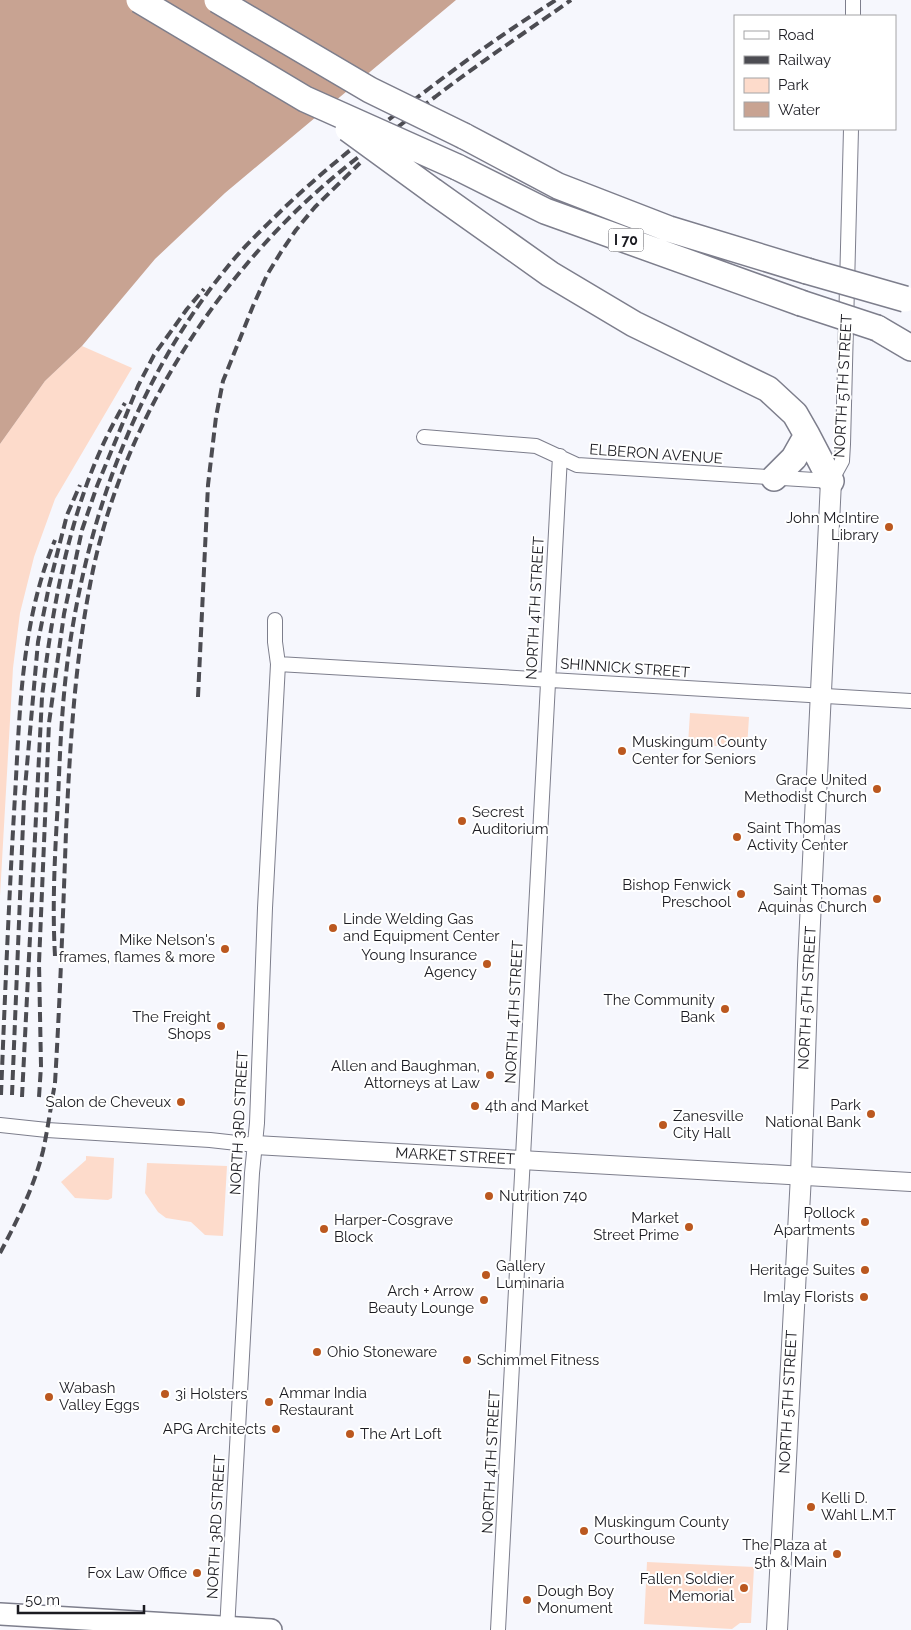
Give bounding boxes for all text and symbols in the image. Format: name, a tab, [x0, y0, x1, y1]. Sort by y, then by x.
legend	[734, 15, 896, 130]
text: Road	[778, 26, 814, 44]
text: Railway	[778, 51, 831, 69]
text: Park	[778, 76, 809, 94]
text: Water	[778, 101, 821, 119]
road number: I 70	[608, 228, 644, 252]
street label: NORTH 5TH STREET	[830, 314, 856, 458]
street label: ELBERON AVENUE	[589, 440, 723, 468]
place label: John McIntire Library	[786, 509, 879, 544]
marker: John McIntire Library	[883, 521, 895, 533]
street label: NORTH 4TH STREET	[522, 536, 548, 680]
street label: SHINNICK STREET	[560, 654, 690, 682]
place label: Muskingum County Center for Seniors	[632, 733, 767, 768]
marker: Muskingum County Center for Seniors	[616, 745, 628, 757]
place label: Grace United Methodist Church	[744, 771, 867, 806]
marker: Grace United Methodist Church	[871, 783, 883, 795]
place label: Secrest Auditorium	[472, 803, 549, 838]
marker: Secrest Auditorium	[456, 815, 468, 827]
place label: Saint Thomas Activity Center	[747, 819, 849, 854]
marker: Saint Thomas Activity Center	[731, 831, 743, 843]
place label: Bishop Fenwick Preschool	[622, 876, 732, 911]
place label: Saint Thomas Aquinas Church	[758, 881, 867, 916]
marker: Bishop Fenwick Preschool	[735, 888, 747, 900]
marker: Saint Thomas Aquinas Church	[871, 893, 883, 905]
place label: Linde Welding Gas and Equipment Center	[343, 910, 500, 945]
marker: Linde Welding Gas and Equipment Center	[327, 922, 339, 934]
street label: NORTH 5TH STREET	[794, 926, 820, 1070]
place label: Mike Nelson's frames, flames & more	[59, 931, 215, 966]
street label: NORTH 4TH STREET	[501, 940, 527, 1084]
marker: Mike Nelson's frames, flames & more	[219, 943, 231, 955]
place label: Young Insurance Agency	[361, 946, 477, 981]
marker: Young Insurance Agency	[481, 958, 493, 970]
place label: The Community Bank	[604, 991, 715, 1026]
marker: The Community Bank	[719, 1003, 731, 1015]
place label: The Freight Shops	[132, 1008, 211, 1043]
marker: The Freight Shops	[215, 1020, 227, 1032]
street label: NORTH 3RD STREET	[226, 1050, 252, 1196]
place label: Allen and Baughman, Attorneys at Law	[331, 1057, 480, 1092]
marker: Allen and Baughman, Attorneys at Law	[484, 1069, 496, 1081]
place label: Salon de Cheveux	[46, 1093, 171, 1111]
marker: Salon de Cheveux	[175, 1096, 187, 1108]
place label: Park National Bank	[765, 1096, 861, 1131]
place label: 4th and Market	[485, 1097, 589, 1115]
marker: 4th and Market	[469, 1100, 481, 1112]
place label: Zanesville City Hall	[673, 1107, 744, 1142]
marker: Park National Bank	[865, 1108, 877, 1120]
marker: Zanesville City Hall	[657, 1119, 669, 1131]
street label: MARKET STREET	[395, 1144, 515, 1168]
place label: Nutrition 740	[499, 1187, 587, 1205]
marker: Nutrition 740	[483, 1190, 495, 1202]
place label: Pollock Apartments	[774, 1204, 855, 1239]
place label: Market Street Prime	[593, 1209, 679, 1244]
place label: Harper-Cosgrave Block	[334, 1211, 453, 1246]
marker: Pollock Apartments	[859, 1216, 871, 1228]
marker: Market Street Prime	[683, 1221, 695, 1233]
marker: Harper-Cosgrave Block	[318, 1223, 330, 1235]
place label: Gallery Luminaria	[496, 1257, 564, 1292]
place label: Heritage Suites	[749, 1261, 855, 1279]
marker: Heritage Suites	[859, 1264, 871, 1276]
marker: Gallery Luminaria	[480, 1269, 492, 1281]
place label: Arch + Arrow Beauty Lounge	[368, 1282, 474, 1317]
place label: Imlay Florists	[763, 1288, 854, 1306]
marker: Imlay Florists	[858, 1291, 870, 1303]
marker: Arch + Arrow Beauty Lounge	[478, 1294, 490, 1306]
street label: NORTH 5TH STREET	[775, 1330, 801, 1474]
place label: Ohio Stoneware	[327, 1343, 437, 1361]
marker: Ohio Stoneware	[311, 1346, 323, 1358]
place label: Schimmel Fitness	[477, 1351, 599, 1369]
marker: Schimmel Fitness	[461, 1354, 473, 1366]
place label: Wabash Valley Eggs	[59, 1379, 140, 1414]
place label: Ammar India Restaurant	[279, 1384, 367, 1419]
place label: 3i Holsters	[175, 1385, 248, 1403]
marker: 3i Holsters	[159, 1388, 171, 1400]
street label: NORTH 4TH STREET	[478, 1390, 504, 1534]
marker: Wabash Valley Eggs	[43, 1391, 55, 1403]
marker: Ammar India Restaurant	[263, 1396, 275, 1408]
place label: APG Architects	[163, 1420, 266, 1438]
marker: APG Architects	[270, 1423, 282, 1435]
place label: The Art Loft	[360, 1425, 442, 1443]
marker: The Art Loft	[344, 1428, 356, 1440]
street label: NORTH 3RD STREET	[203, 1454, 229, 1600]
place label: Kelli D. Wahl L.M.T	[821, 1489, 896, 1524]
marker: Kelli D. Wahl L.M.T	[805, 1501, 817, 1513]
place label: Muskingum County Courthouse	[594, 1513, 729, 1548]
marker: Muskingum County Courthouse	[578, 1525, 590, 1537]
place label: The Plaza at 5th & Main	[742, 1536, 827, 1571]
marker: The Plaza at 5th & Main	[831, 1548, 843, 1560]
place label: Fox Law Office	[87, 1564, 187, 1582]
marker: Fox Law Office	[191, 1567, 203, 1579]
place label: Fallen Soldier Memorial	[640, 1570, 735, 1605]
scale bar	[18, 1582, 144, 1614]
place label: Dough Boy Monument	[537, 1582, 614, 1617]
marker: Fallen Soldier Memorial	[738, 1582, 750, 1594]
text: 50 m	[25, 1591, 60, 1609]
marker: Dough Boy Monument	[521, 1594, 533, 1606]

